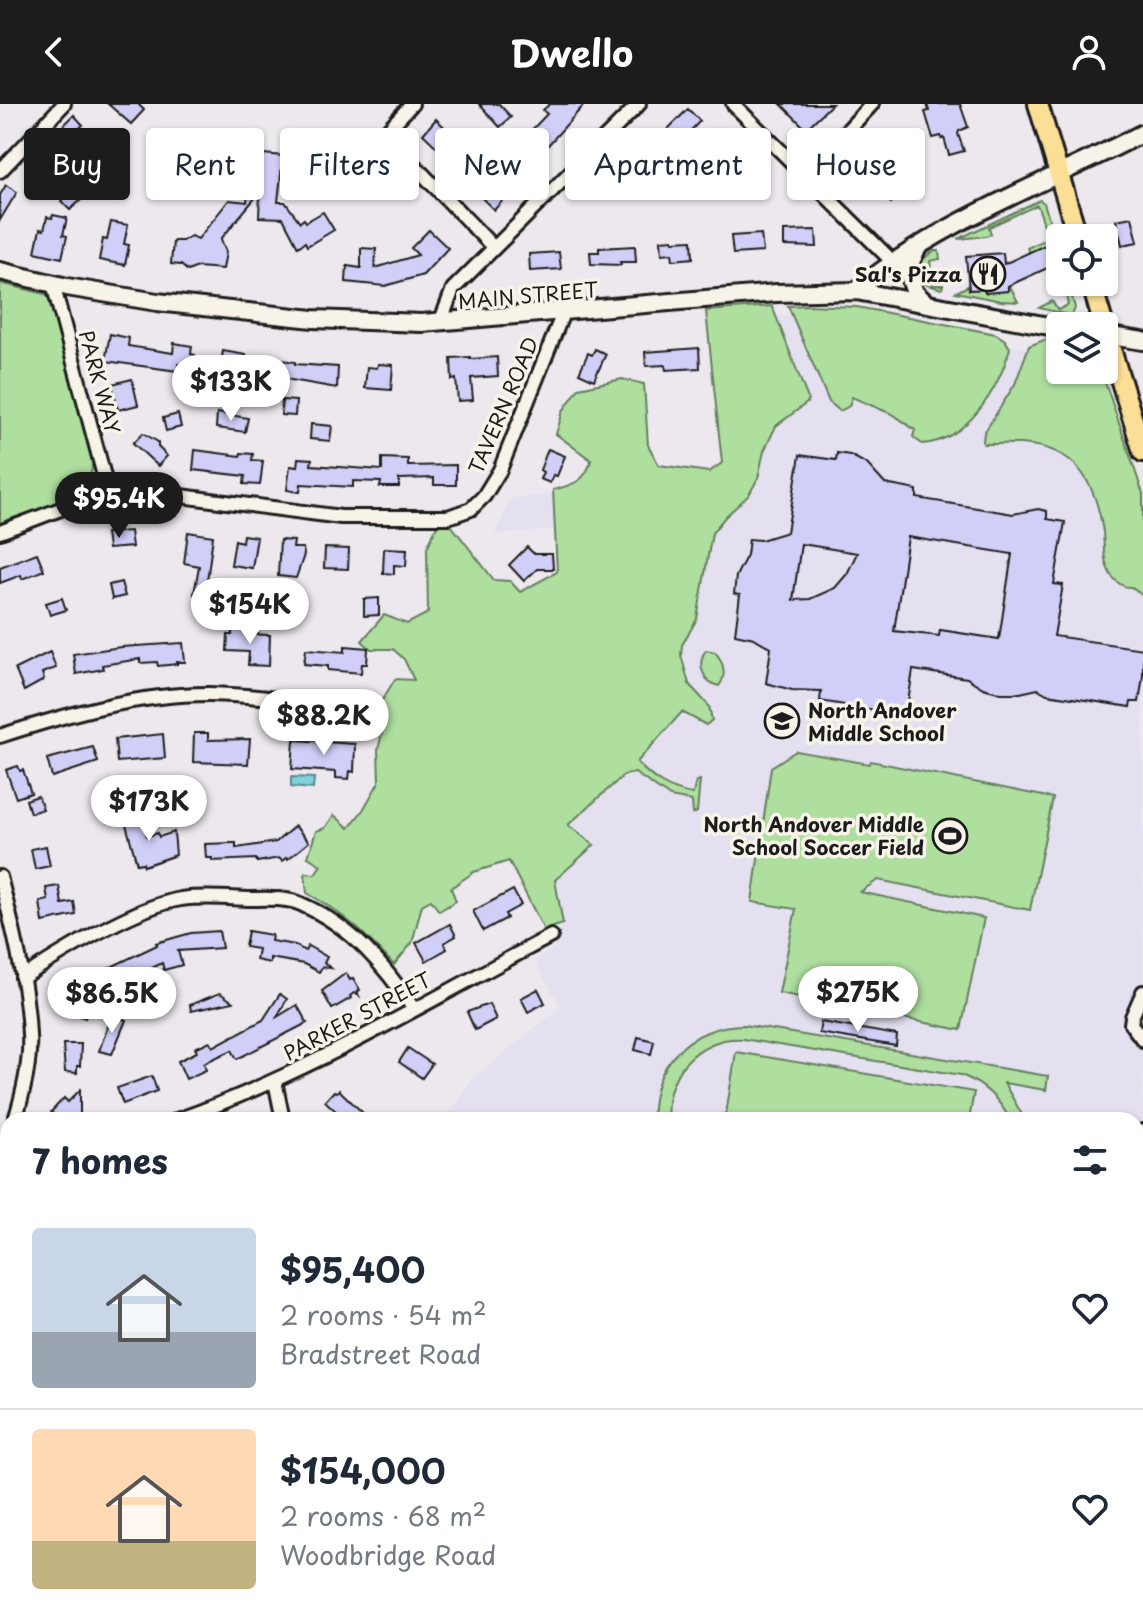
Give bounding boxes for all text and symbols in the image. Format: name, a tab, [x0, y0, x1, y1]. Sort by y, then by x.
text: Dwello	[510, 25, 633, 79]
icon: back	[32, 30, 76, 74]
icon: person	[1067, 30, 1111, 74]
chip: Buy	[24, 128, 130, 200]
chip: Rent	[146, 128, 264, 200]
chip: Filters	[280, 128, 419, 200]
chip: New	[435, 128, 549, 200]
chip: Apartment	[565, 128, 771, 200]
chip: House	[787, 128, 925, 200]
map controls	[1046, 224, 1118, 384]
button: locate	[1046, 224, 1118, 296]
restaurant icon: Sal's Pizza	[969, 255, 1007, 293]
place label: Sal's Pizza	[855, 259, 962, 289]
street label: MAIN STREET	[457, 274, 600, 316]
button: layers	[1046, 312, 1118, 384]
street label: PARK WAY	[72, 327, 128, 437]
street label: TAVERN ROAD	[461, 332, 545, 478]
pin: $133K	[175, 355, 287, 423]
text: $133K	[190, 361, 272, 400]
pin: $95.4K	[54, 472, 184, 540]
text: $95.4K	[73, 478, 165, 517]
pin: $154K	[194, 578, 306, 646]
text: $154K	[209, 584, 291, 623]
pin: $88.2K	[259, 689, 389, 757]
text: $88.2K	[277, 695, 371, 734]
place label: North Andover Middle School	[808, 695, 957, 748]
school or university icon: North Andover Middle School	[763, 702, 801, 740]
pin: $173K	[93, 775, 205, 843]
text: $173K	[109, 781, 189, 820]
place label: North Andover Middle School Soccer Field	[703, 809, 924, 862]
sports icon: North Andover Middle School Soccer Field	[931, 817, 969, 855]
street label: PARKER STREET	[278, 964, 437, 1068]
pin: $275K	[802, 966, 914, 1034]
pin: $86.5K	[47, 967, 177, 1035]
text: $275K	[816, 972, 900, 1011]
text: $86.5K	[65, 973, 159, 1012]
text: 7 homes	[32, 1134, 168, 1186]
icon: filters	[1068, 1138, 1112, 1182]
text: $95,400	[280, 1243, 425, 1295]
icon: home	[96, 1260, 192, 1356]
icon: heart	[1068, 1286, 1112, 1330]
text: 2 rooms · 54 m²	[280, 1295, 487, 1334]
text: Bradstreet Road	[280, 1334, 481, 1373]
text: $154,000	[280, 1444, 446, 1496]
icon: home	[96, 1461, 192, 1557]
icon: heart	[1068, 1487, 1112, 1531]
text: 2 rooms · 68 m²	[280, 1496, 486, 1535]
text: Woodbridge Road	[280, 1535, 496, 1574]

